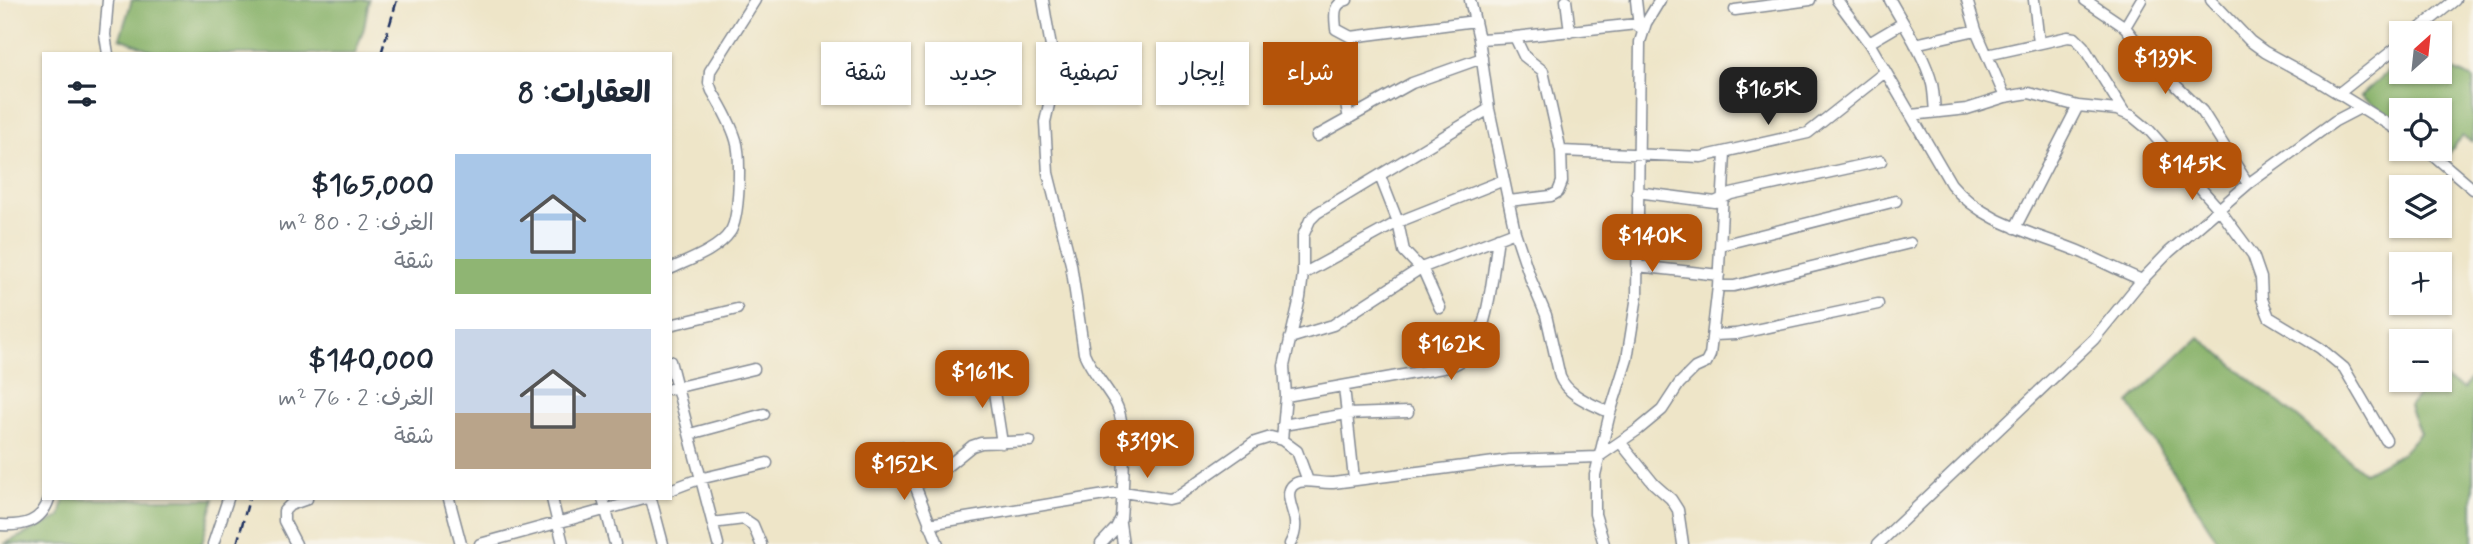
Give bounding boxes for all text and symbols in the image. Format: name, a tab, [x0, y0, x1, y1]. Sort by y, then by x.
north arrow	[2389, 21, 2452, 84]
map controls	[2389, 21, 2452, 392]
pin: $139K	[2116, 36, 2214, 96]
chip: شقة	[821, 42, 911, 105]
chip: جديد	[925, 42, 1022, 105]
chip: تصفية	[1036, 42, 1142, 105]
chip: إيجار	[1156, 42, 1249, 105]
chip: شراء	[1263, 42, 1358, 105]
text: $139K	[2134, 44, 2196, 74]
pin: $165K	[1719, 68, 1817, 127]
text: العقارات: 8	[517, 74, 651, 113]
icon: filters	[63, 75, 101, 113]
text: $165K	[1735, 75, 1801, 105]
button: locate	[2389, 98, 2452, 161]
pin: $145K	[2143, 142, 2241, 202]
text: $145K	[2159, 150, 2225, 180]
text: $165,000	[311, 166, 434, 205]
button: layers	[2389, 175, 2452, 238]
icon: home	[511, 182, 595, 266]
text: الغرف: 2 · 80 m²	[279, 209, 434, 239]
pin: $140K	[1603, 215, 1701, 274]
text: $140K	[1618, 222, 1686, 252]
text: شقة	[394, 247, 434, 277]
button: +	[2389, 252, 2452, 315]
pin: $162K	[1402, 322, 1500, 382]
button: −	[2389, 329, 2452, 392]
text: $162K	[1418, 330, 1484, 360]
text: $140,000	[308, 341, 434, 380]
pin: $161K	[933, 350, 1031, 410]
icon: home	[511, 357, 595, 441]
text: $161K	[951, 358, 1013, 388]
text: الغرف: 2 · 76 m²	[278, 384, 434, 414]
pin: $319K	[1098, 420, 1196, 480]
text: شقة	[394, 422, 434, 452]
text: $319K	[1116, 428, 1178, 458]
pin: $152K	[855, 442, 953, 502]
text: $152K	[871, 450, 937, 480]

